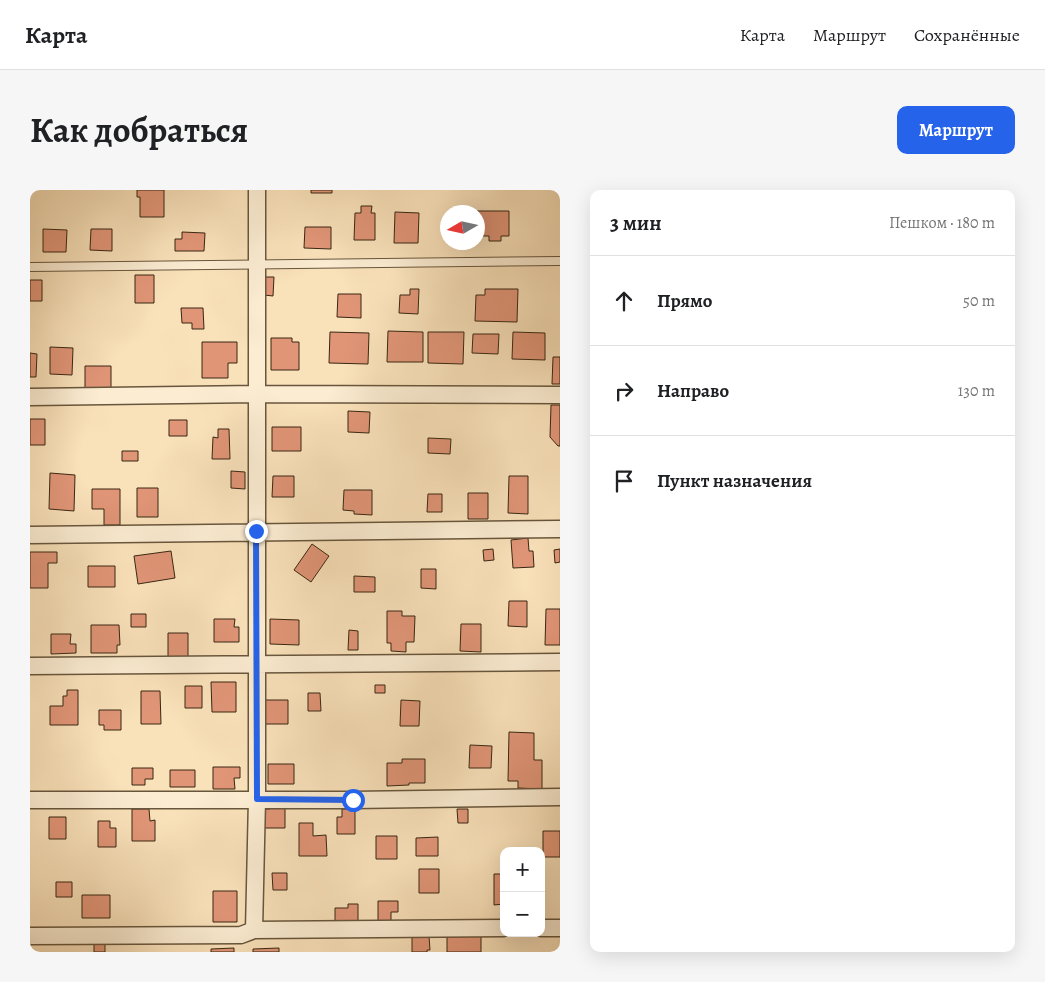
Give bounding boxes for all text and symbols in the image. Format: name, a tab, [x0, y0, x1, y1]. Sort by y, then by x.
text: Карта	[25, 19, 87, 51]
text: Карта	[740, 23, 785, 47]
text: Маршрут	[813, 23, 886, 47]
text: Сохранённые	[914, 23, 1020, 47]
text: Как добраться	[30, 106, 248, 154]
button: Маршрут	[897, 106, 1015, 154]
north arrow	[440, 205, 485, 250]
text: 3 мин	[610, 209, 662, 237]
text: Пешком · 180 m	[889, 212, 995, 234]
icon: ahead	[610, 287, 638, 315]
text: Прямо	[657, 288, 712, 314]
text: 50 m	[963, 290, 995, 312]
icon: right	[610, 377, 638, 405]
text: Направо	[657, 378, 729, 404]
text: 130 m	[958, 380, 995, 402]
icon: arrive	[610, 467, 638, 495]
text: Пункт назначения	[657, 468, 812, 494]
route end	[245, 520, 268, 543]
route start	[342, 789, 365, 812]
map controls	[500, 847, 545, 937]
button: +	[500, 847, 545, 892]
button: −	[500, 892, 545, 937]

